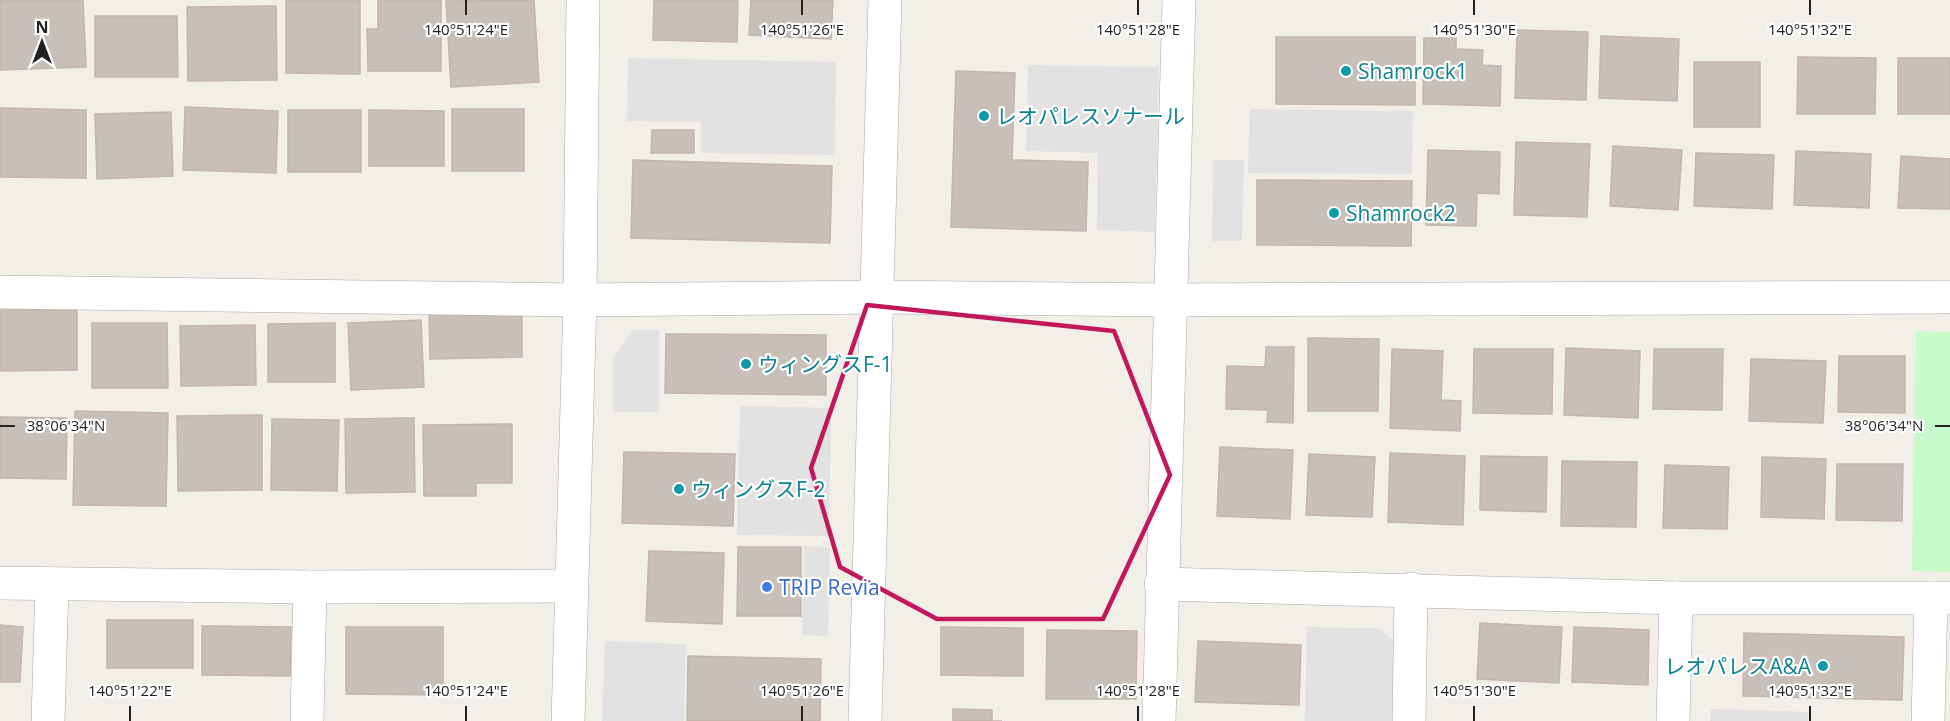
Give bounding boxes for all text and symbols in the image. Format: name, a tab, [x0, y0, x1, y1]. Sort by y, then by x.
north arrow	[12, 12, 72, 72]
text: N	[35, 16, 49, 38]
text: 140°51'24"E	[424, 19, 508, 39]
text: 140°51'26"E	[760, 19, 844, 39]
text: 140°51'28"E	[1096, 19, 1180, 39]
text: 140°51'30"E	[1432, 19, 1516, 39]
text: 140°51'32"E	[1768, 19, 1852, 39]
place label: Shamrock1	[1358, 57, 1468, 85]
marker: Shamrock1	[1339, 64, 1353, 78]
place label: レオパレスソナール	[996, 102, 1185, 130]
marker: レオパレスソナール	[977, 109, 991, 123]
place label: Shamrock2	[1346, 199, 1456, 227]
marker: Shamrock2	[1327, 206, 1341, 220]
place label: ウィングスF-1	[758, 350, 893, 378]
marker: ウィングスF-1	[739, 357, 753, 371]
text: 38°06'34"N	[27, 415, 105, 435]
text: 38°06'34"N	[1845, 415, 1923, 435]
place label: ウィングスF-2	[691, 475, 826, 503]
marker: ウィングスF-2	[672, 482, 686, 496]
place label: TRIP Revia	[779, 573, 880, 601]
marker: TRIP Revia	[760, 580, 774, 594]
place label: レオパレスA&A	[1664, 652, 1812, 680]
marker: レオパレスA&A	[1816, 659, 1830, 673]
text: 140°51'22"E	[88, 680, 172, 700]
text: 140°51'24"E	[424, 680, 508, 700]
text: 140°51'26"E	[760, 680, 844, 700]
text: 140°51'28"E	[1096, 680, 1180, 700]
text: 140°51'30"E	[1432, 680, 1516, 700]
text: 140°51'32"E	[1768, 680, 1852, 700]

